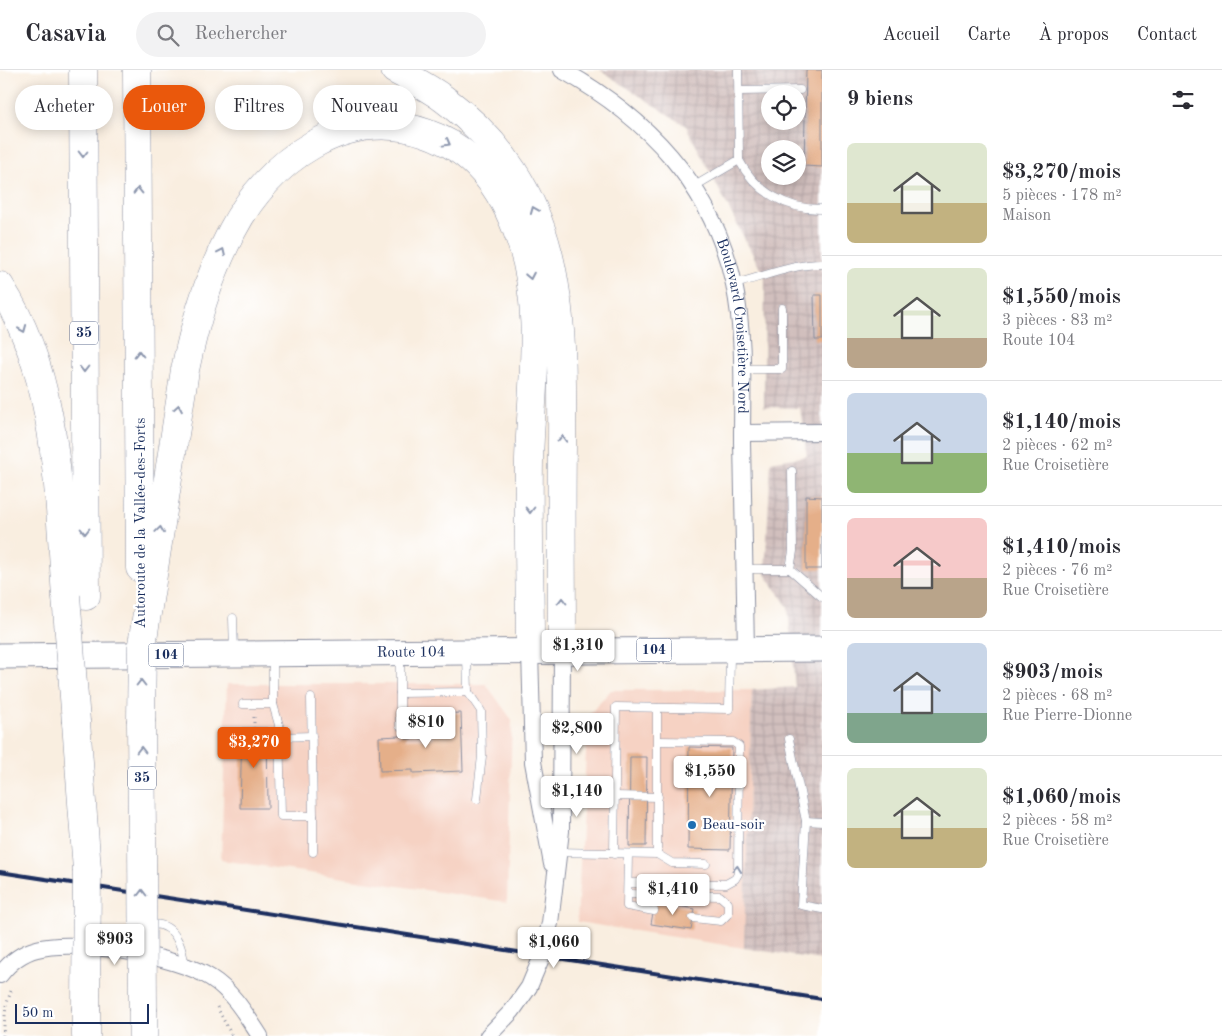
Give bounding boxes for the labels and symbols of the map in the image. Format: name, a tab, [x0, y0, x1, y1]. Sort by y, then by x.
one-way arrow	[442, 136, 451, 146]
one-way arrow	[78, 150, 88, 158]
one-way arrow	[133, 187, 143, 195]
one-way arrow	[529, 206, 540, 215]
street label: Boulevard Croisetière Nord	[713, 236, 750, 414]
one-way arrow	[215, 248, 226, 257]
one-way arrow	[524, 272, 535, 280]
road number: 35	[70, 322, 98, 344]
one-way arrow	[17, 324, 28, 333]
one-way arrow	[134, 350, 144, 358]
one-way arrow	[79, 365, 89, 373]
one-way arrow	[173, 404, 183, 413]
street label: Autoroute de la Vallée-des-Forts	[134, 417, 149, 629]
one-way arrow	[557, 435, 567, 442]
one-way arrow	[525, 506, 535, 514]
one-way arrow	[154, 525, 165, 533]
one-way arrow	[80, 528, 90, 535]
one-way arrow	[557, 597, 567, 605]
pin: $1,310	[537, 630, 619, 672]
road number: 104	[636, 638, 672, 662]
road number: 104	[148, 644, 184, 666]
street label: Route 104	[377, 645, 445, 660]
one-way arrow	[136, 679, 147, 687]
pin: $810	[396, 706, 456, 749]
pin: $2,800	[536, 712, 618, 755]
pin: $3,270	[213, 726, 295, 769]
one-way arrow	[136, 746, 147, 754]
pin: $1,550	[669, 756, 751, 798]
road number: 35	[128, 766, 156, 790]
pin: $1,140	[536, 776, 618, 818]
place label: Beau-soir	[702, 818, 764, 833]
marker: Beau-soir	[686, 819, 698, 831]
one-way arrow	[731, 865, 742, 873]
pin: $1,410	[632, 874, 714, 916]
one-way arrow	[137, 888, 147, 896]
pin: $903	[85, 924, 145, 966]
pin: $1,060	[513, 926, 595, 969]
scale bar	[15, 1001, 149, 1024]

